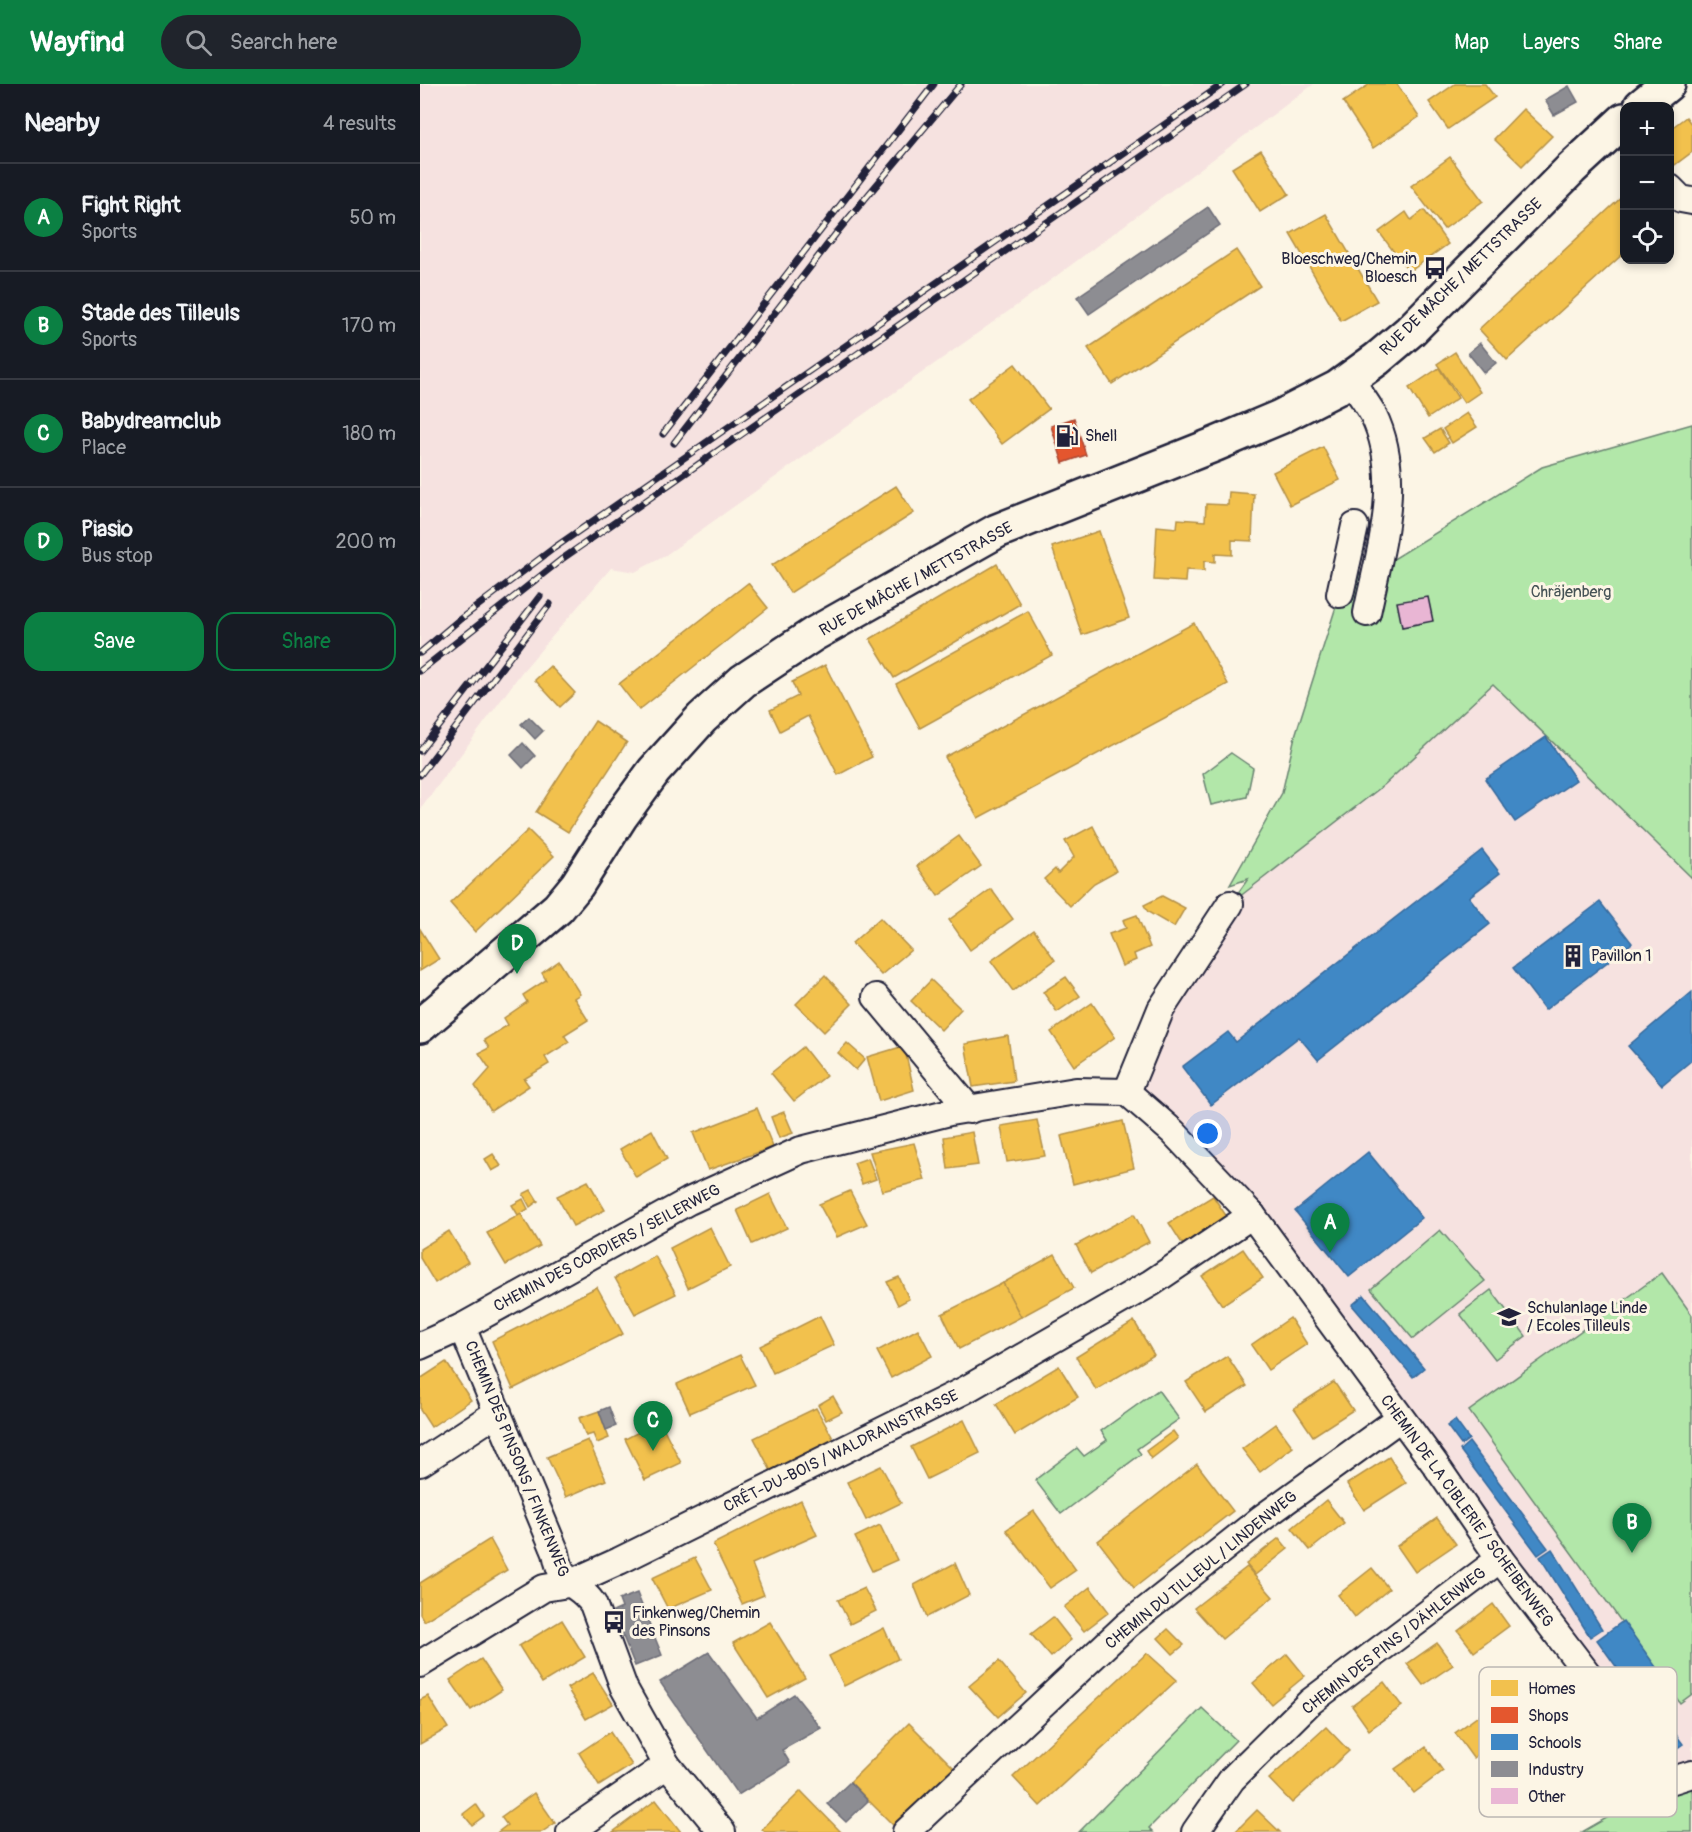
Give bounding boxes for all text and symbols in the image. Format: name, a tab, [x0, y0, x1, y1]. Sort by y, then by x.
search box	[161, 15, 581, 69]
text: Wayfind	[30, 25, 125, 60]
icon: search	[182, 26, 215, 59]
text: Search here	[230, 28, 337, 56]
text: Map	[1454, 29, 1489, 56]
text: Layers	[1522, 29, 1580, 56]
text: Share	[1613, 29, 1662, 56]
map controls	[1620, 102, 1674, 264]
button: +	[1620, 102, 1674, 156]
text: Nearby	[24, 107, 100, 139]
text: 4 results	[323, 111, 396, 136]
button: −	[1620, 156, 1674, 210]
text: Fight Right	[81, 191, 181, 219]
street label: RUE DE MÂCHE / METTSTRASSE	[1376, 194, 1546, 360]
text: A	[37, 205, 50, 230]
text: 50 m	[349, 205, 396, 230]
button: locate	[1620, 210, 1674, 264]
text: Sports	[81, 219, 137, 244]
place label: Bloeschweg/Chemin Bloesch	[1281, 249, 1417, 287]
bus stop icon: Bloeschweg/Chemin Bloesch	[1422, 255, 1448, 281]
text: Stade des Tilleuls	[81, 299, 240, 327]
text: B	[38, 313, 49, 338]
text: 170 m	[342, 313, 396, 338]
text: Sports	[81, 327, 137, 352]
text: Babydreamclub	[81, 407, 221, 435]
text: C	[37, 421, 50, 446]
text: 180 m	[342, 421, 396, 446]
fuel station icon: Shell	[1054, 423, 1080, 449]
place label: Shell	[1085, 426, 1117, 446]
text: Place	[81, 435, 126, 460]
text: Piasio	[81, 515, 133, 543]
street label: RUE DE MÂCHE / METTSTRASSE	[816, 517, 1016, 641]
text: D	[37, 529, 50, 554]
text: 200 m	[335, 529, 396, 554]
text: Bus stop	[81, 543, 153, 568]
park label: Chräjenberg	[1531, 582, 1611, 602]
button: Save	[24, 612, 204, 671]
button: Share	[216, 612, 396, 671]
pin: D	[498, 924, 536, 974]
building icon: Pavillon 1	[1560, 943, 1586, 969]
place label: Pavillon 1	[1591, 946, 1652, 966]
your location	[1193, 1119, 1222, 1148]
street label: CHEMIN DES CORDIERS / SEILERWEG	[490, 1180, 724, 1316]
pin: A	[1310, 1204, 1350, 1253]
place label: Schulanlage Linde / Ecoles Tilleuls	[1527, 1298, 1647, 1336]
school or university icon: Schulanlage Linde / Ecoles Tilleuls	[1496, 1304, 1522, 1330]
street label: CHEMIN DES PINSONS / FINKENWEG	[460, 1338, 574, 1580]
street label: CRÊT-DU-BOIS / WALDRAINSTRASSE	[720, 1384, 962, 1517]
street label: CHEMIN DE LA CIBLERIE / SCHEIBENWEG	[1376, 1391, 1558, 1631]
pin: C	[634, 1402, 672, 1451]
street label: CHEMIN DU TILLEUL / LINDENWEG	[1101, 1486, 1301, 1654]
pin: B	[1612, 1504, 1652, 1553]
street label: CHEMIN DES PINS / DÄHLENWEG	[1298, 1563, 1490, 1719]
place label: Finkenweg/Chemin des Pinsons	[632, 1603, 760, 1641]
bus stop icon: Finkenweg/Chemin des Pinsons	[601, 1609, 627, 1635]
legend	[1479, 1667, 1677, 1817]
text: Homes	[1528, 1679, 1576, 1699]
text: Shops	[1528, 1706, 1568, 1726]
text: Schools	[1528, 1733, 1581, 1753]
text: Industry	[1528, 1760, 1584, 1780]
text: Other	[1528, 1787, 1566, 1807]

